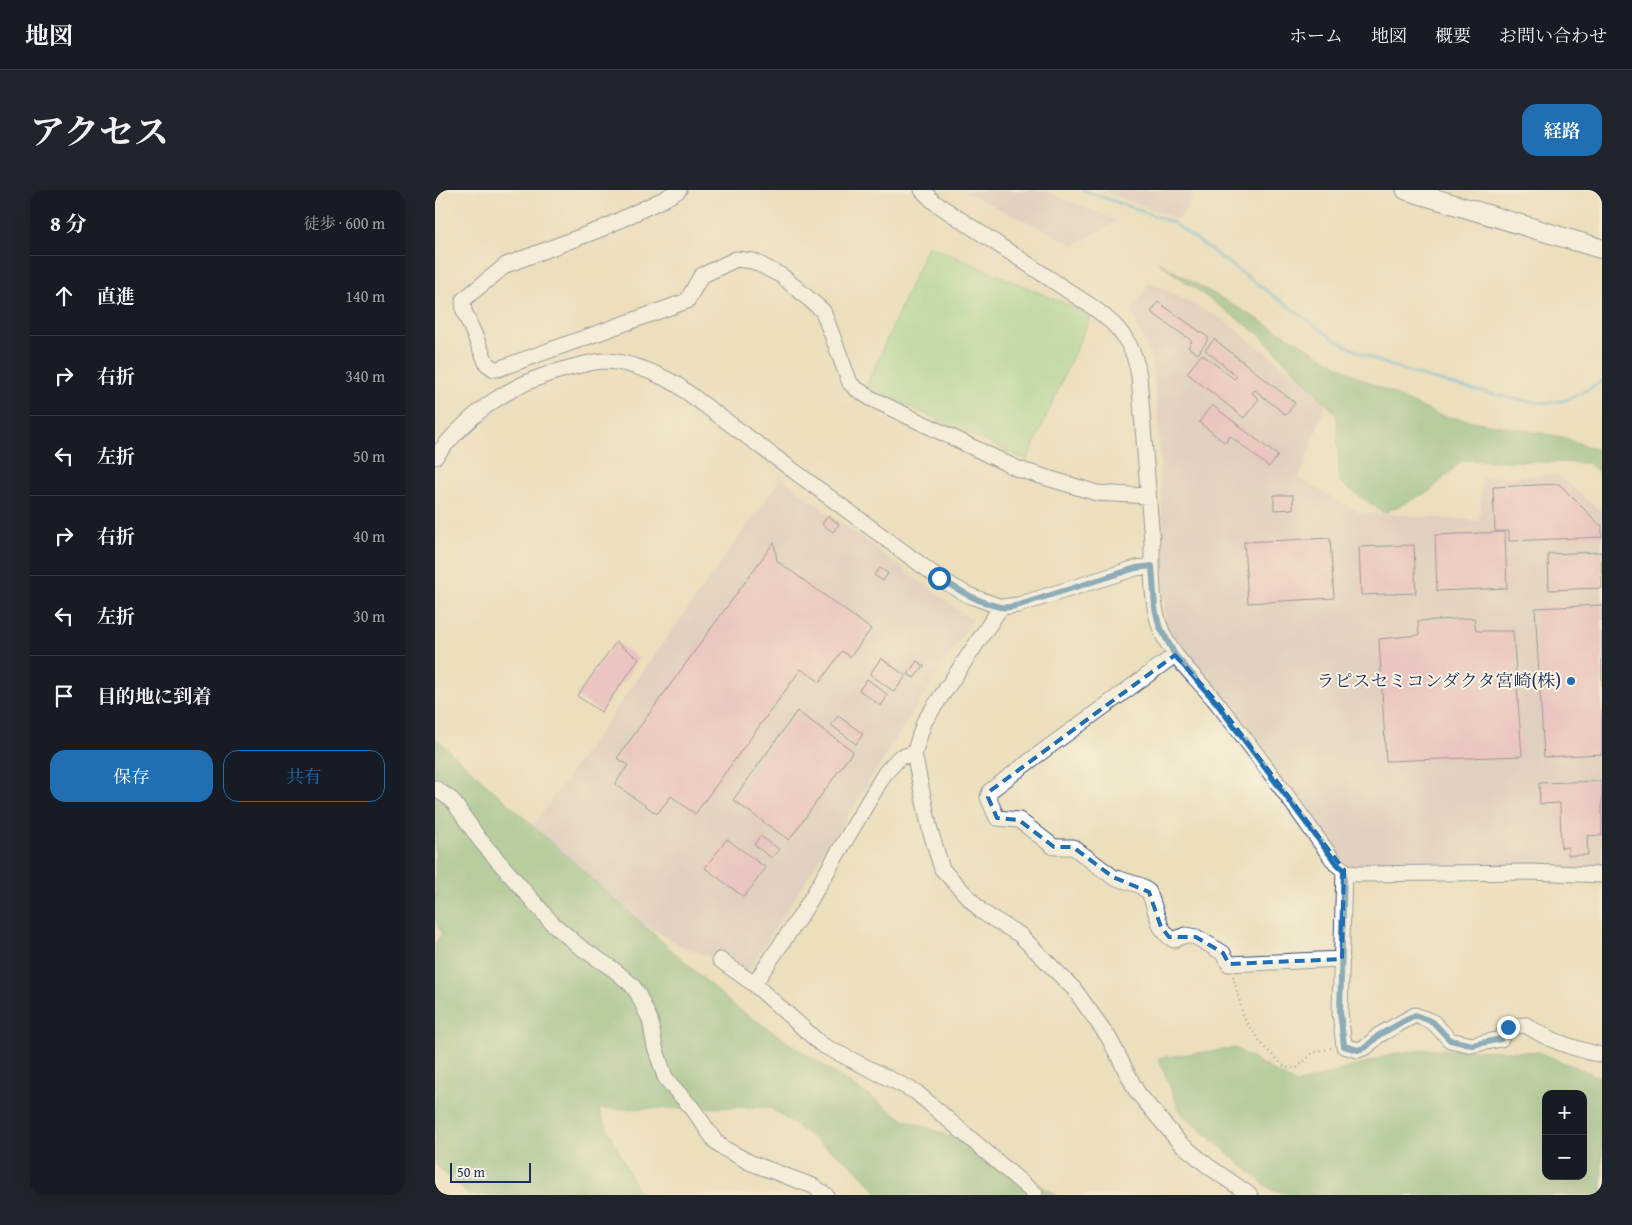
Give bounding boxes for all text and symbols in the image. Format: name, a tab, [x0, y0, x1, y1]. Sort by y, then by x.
text: 地図	[25, 18, 73, 53]
text: ホーム	[1289, 22, 1343, 49]
text: 地図	[1371, 22, 1407, 49]
text: 概要	[1435, 22, 1471, 49]
text: お問い合わせ	[1499, 22, 1607, 49]
button: 経路	[1522, 104, 1602, 156]
text: アクセス	[30, 106, 169, 157]
text: 8 分	[50, 208, 87, 239]
text: 徒歩 · 600 m	[304, 211, 385, 235]
icon: ahead	[50, 282, 78, 310]
text: 直進	[97, 282, 135, 310]
text: 140 m	[345, 284, 385, 308]
icon: right	[50, 362, 78, 390]
text: 右折	[97, 362, 135, 390]
text: 340 m	[345, 364, 385, 388]
icon: left	[50, 442, 78, 470]
text: 左折	[97, 442, 135, 470]
text: 50 m	[353, 444, 385, 468]
icon: right	[50, 522, 78, 550]
text: 右折	[97, 522, 135, 550]
text: 40 m	[353, 524, 385, 548]
route start	[928, 567, 951, 590]
icon: left	[50, 602, 78, 630]
text: 左折	[97, 602, 135, 630]
text: 30 m	[353, 604, 385, 628]
place label: ラピスセミコンダクタ宮崎(株)	[1316, 667, 1561, 694]
marker: ラピスセミコンダクタ宮崎(株)	[1565, 675, 1577, 687]
icon: arrive	[50, 682, 78, 710]
text: 目的地に到着	[97, 682, 211, 710]
button: 保存	[50, 750, 213, 802]
button: 共有	[223, 750, 385, 802]
route end	[1497, 1016, 1520, 1039]
map controls	[1542, 1090, 1587, 1180]
button: +	[1542, 1090, 1587, 1135]
button: −	[1542, 1135, 1587, 1180]
scale bar	[450, 1160, 531, 1183]
text: 50 m	[457, 1162, 485, 1182]

